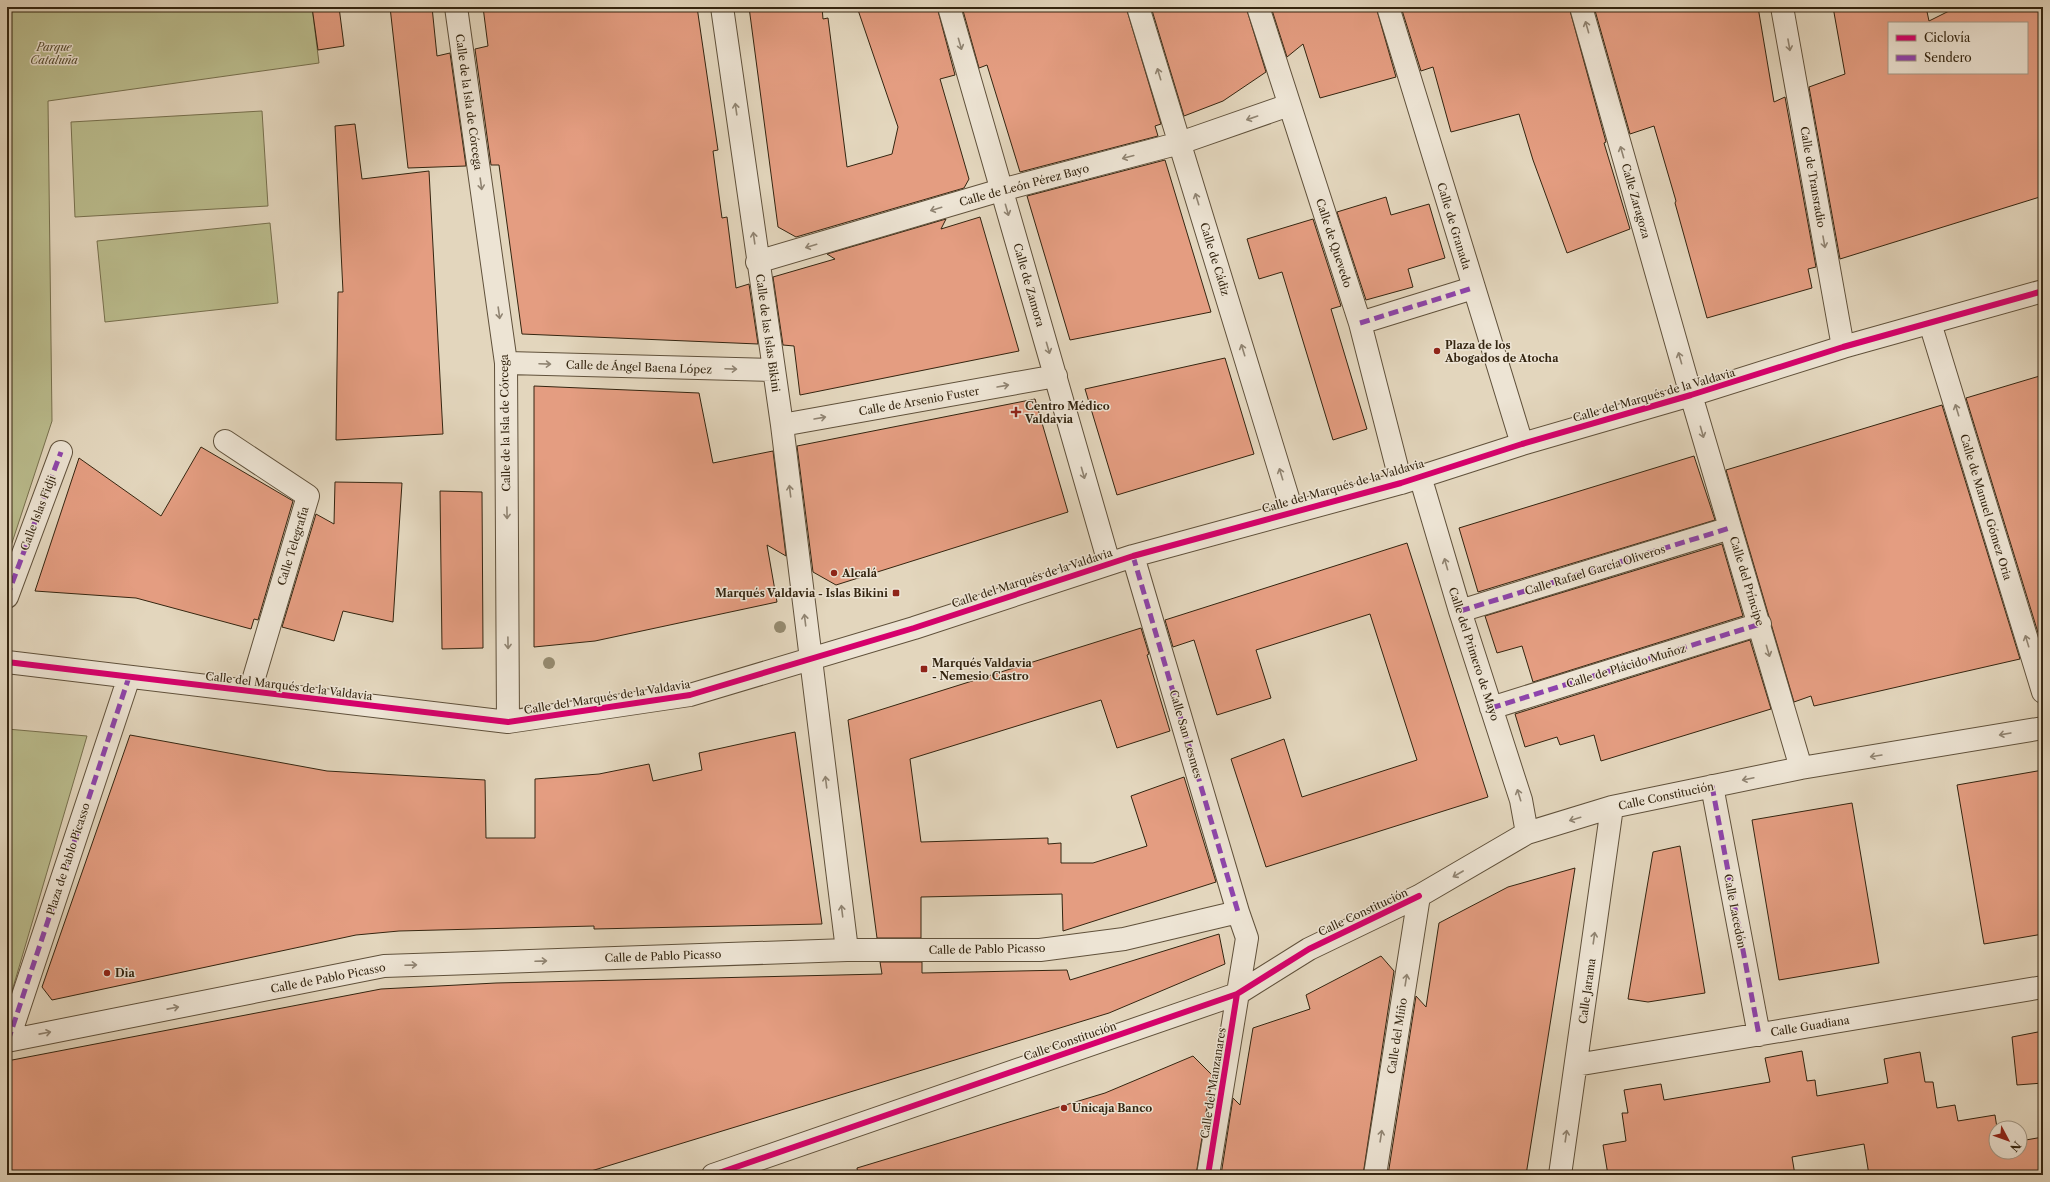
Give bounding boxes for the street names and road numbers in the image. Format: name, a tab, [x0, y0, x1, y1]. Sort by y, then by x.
street label: Calle de la Isla de Córcega	[453, 33, 486, 171]
street label: Calle de Transradio	[1797, 125, 1829, 229]
street label: Calle de León Pérez Bayo	[958, 161, 1091, 209]
street label: Calle Zaragoza	[1619, 162, 1653, 240]
street label: Calle de Granada	[1434, 181, 1474, 271]
street label: Calle de Quevedo	[1313, 197, 1355, 290]
street label: Calle de Cádiz	[1197, 221, 1233, 298]
street label: Calle de Zamora	[1010, 242, 1048, 329]
street label: Calle de las Islas Bikini	[753, 273, 783, 394]
street label: Calle de la Isla de Córcega	[497, 354, 513, 492]
street label: Calle de Ángel Baena López	[566, 357, 713, 377]
street label: Calle del Marqués de la Valdavia	[1571, 365, 1737, 425]
street label: Calle de Arsenio Fuster	[858, 383, 981, 419]
street label: Calle de Manuel Gómez Oria	[1957, 432, 2015, 582]
street label: Calle del Marqués de la Valdavia	[1260, 456, 1426, 516]
street label: Calle Islas Fidji	[17, 473, 59, 552]
street label: Calle Telegrafía	[274, 505, 312, 587]
street label: Calle del Príncipe	[1727, 534, 1767, 628]
street label: Calle Rafael García Oliveros	[1523, 542, 1667, 598]
street label: Calle del Marqués de la Valdavia	[950, 545, 1114, 611]
street label: Calle del Primero de Mayo	[1446, 585, 1502, 723]
street label: Calle de Plácido Muñoz	[1564, 641, 1688, 691]
street label: Calle del Marqués de la Valdavia	[205, 669, 373, 703]
street label: Calle del Marqués de la Valdavia	[523, 677, 691, 717]
street label: Calle San Lesmes	[1167, 688, 1205, 780]
street label: Calle Constitución	[1617, 779, 1715, 813]
street label: Plaza de Pablo Picasso	[43, 801, 93, 917]
street label: Calle Lacedón	[1721, 873, 1749, 949]
street label: Calle Constitución	[1316, 885, 1410, 939]
street label: Calle de Pablo Picasso	[929, 941, 1046, 957]
street label: Calle de Pablo Picasso	[604, 947, 722, 965]
street label: Calle Jarama	[1575, 957, 1599, 1025]
street label: Calle de Pablo Picasso	[269, 960, 387, 996]
street label: Calle del Miño	[1384, 997, 1410, 1075]
street label: Calle Guadiana	[1769, 1013, 1851, 1039]
street label: Calle Constitución	[1022, 1018, 1118, 1063]
street label: Calle del Manzanares	[1197, 1026, 1229, 1140]

